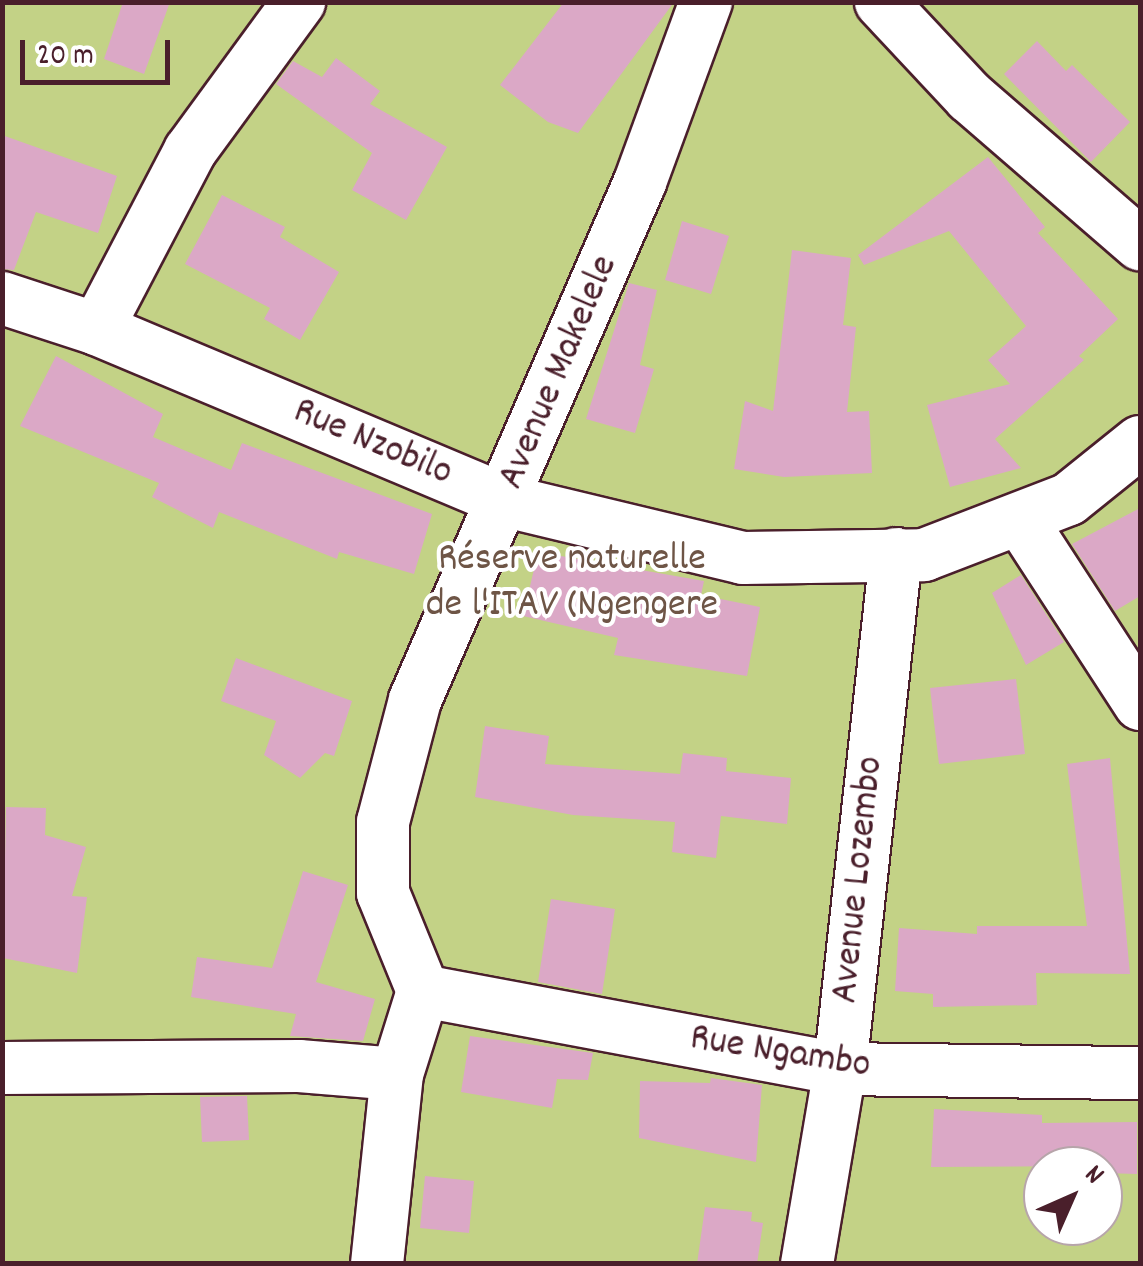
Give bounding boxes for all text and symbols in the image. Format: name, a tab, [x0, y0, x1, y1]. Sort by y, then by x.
scale bar	[25, 20, 175, 82]
text: 20 m	[37, 36, 94, 79]
street label: Avenue Makelele	[489, 249, 631, 497]
street label: Rue Nzobilo	[285, 389, 459, 499]
park label: Réserve naturelle de l'ITAV (Ngengere	[426, 537, 718, 631]
street label: Avenue Lozembo	[823, 754, 897, 1006]
street label: Rue Ngambo	[686, 1016, 874, 1092]
north arrow	[1023, 1146, 1123, 1246]
text: N	[1074, 1157, 1112, 1195]

